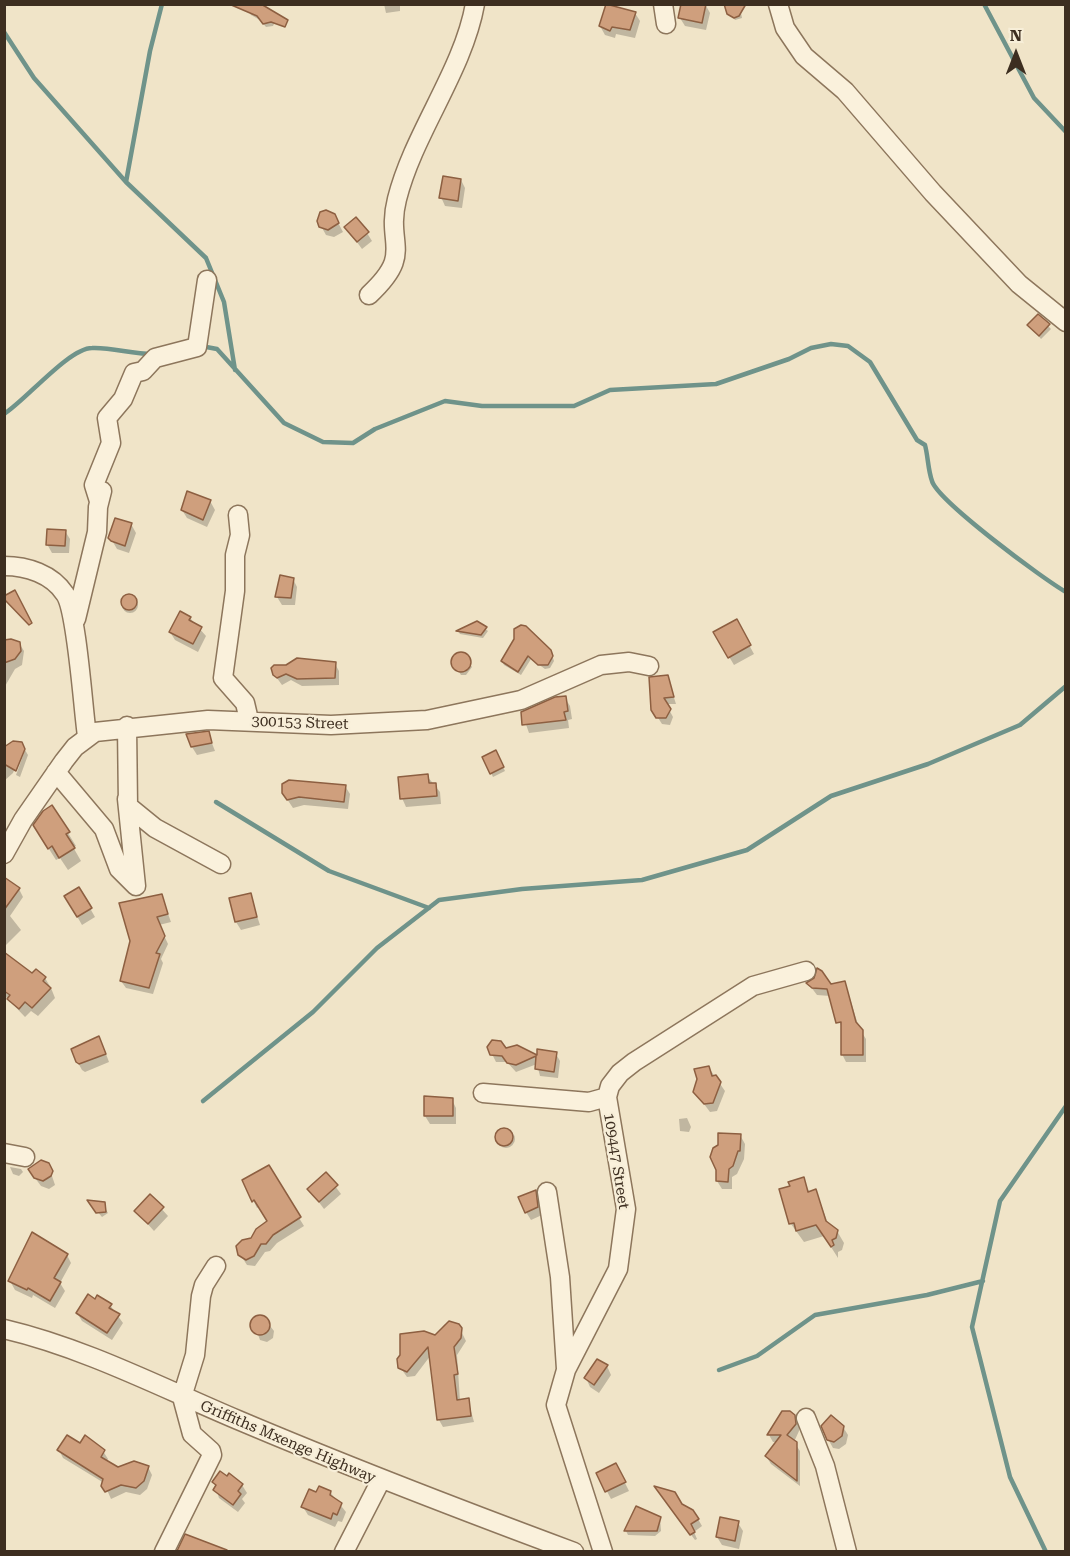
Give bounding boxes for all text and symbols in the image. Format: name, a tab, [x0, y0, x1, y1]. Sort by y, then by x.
north arrow	[986, 24, 1046, 84]
text: N	[1010, 26, 1022, 45]
street label: 300153 Street	[251, 712, 349, 734]
street label: 109447 Street	[600, 1112, 632, 1210]
street label: Griffiths Mxenge Highway	[198, 1397, 378, 1487]

